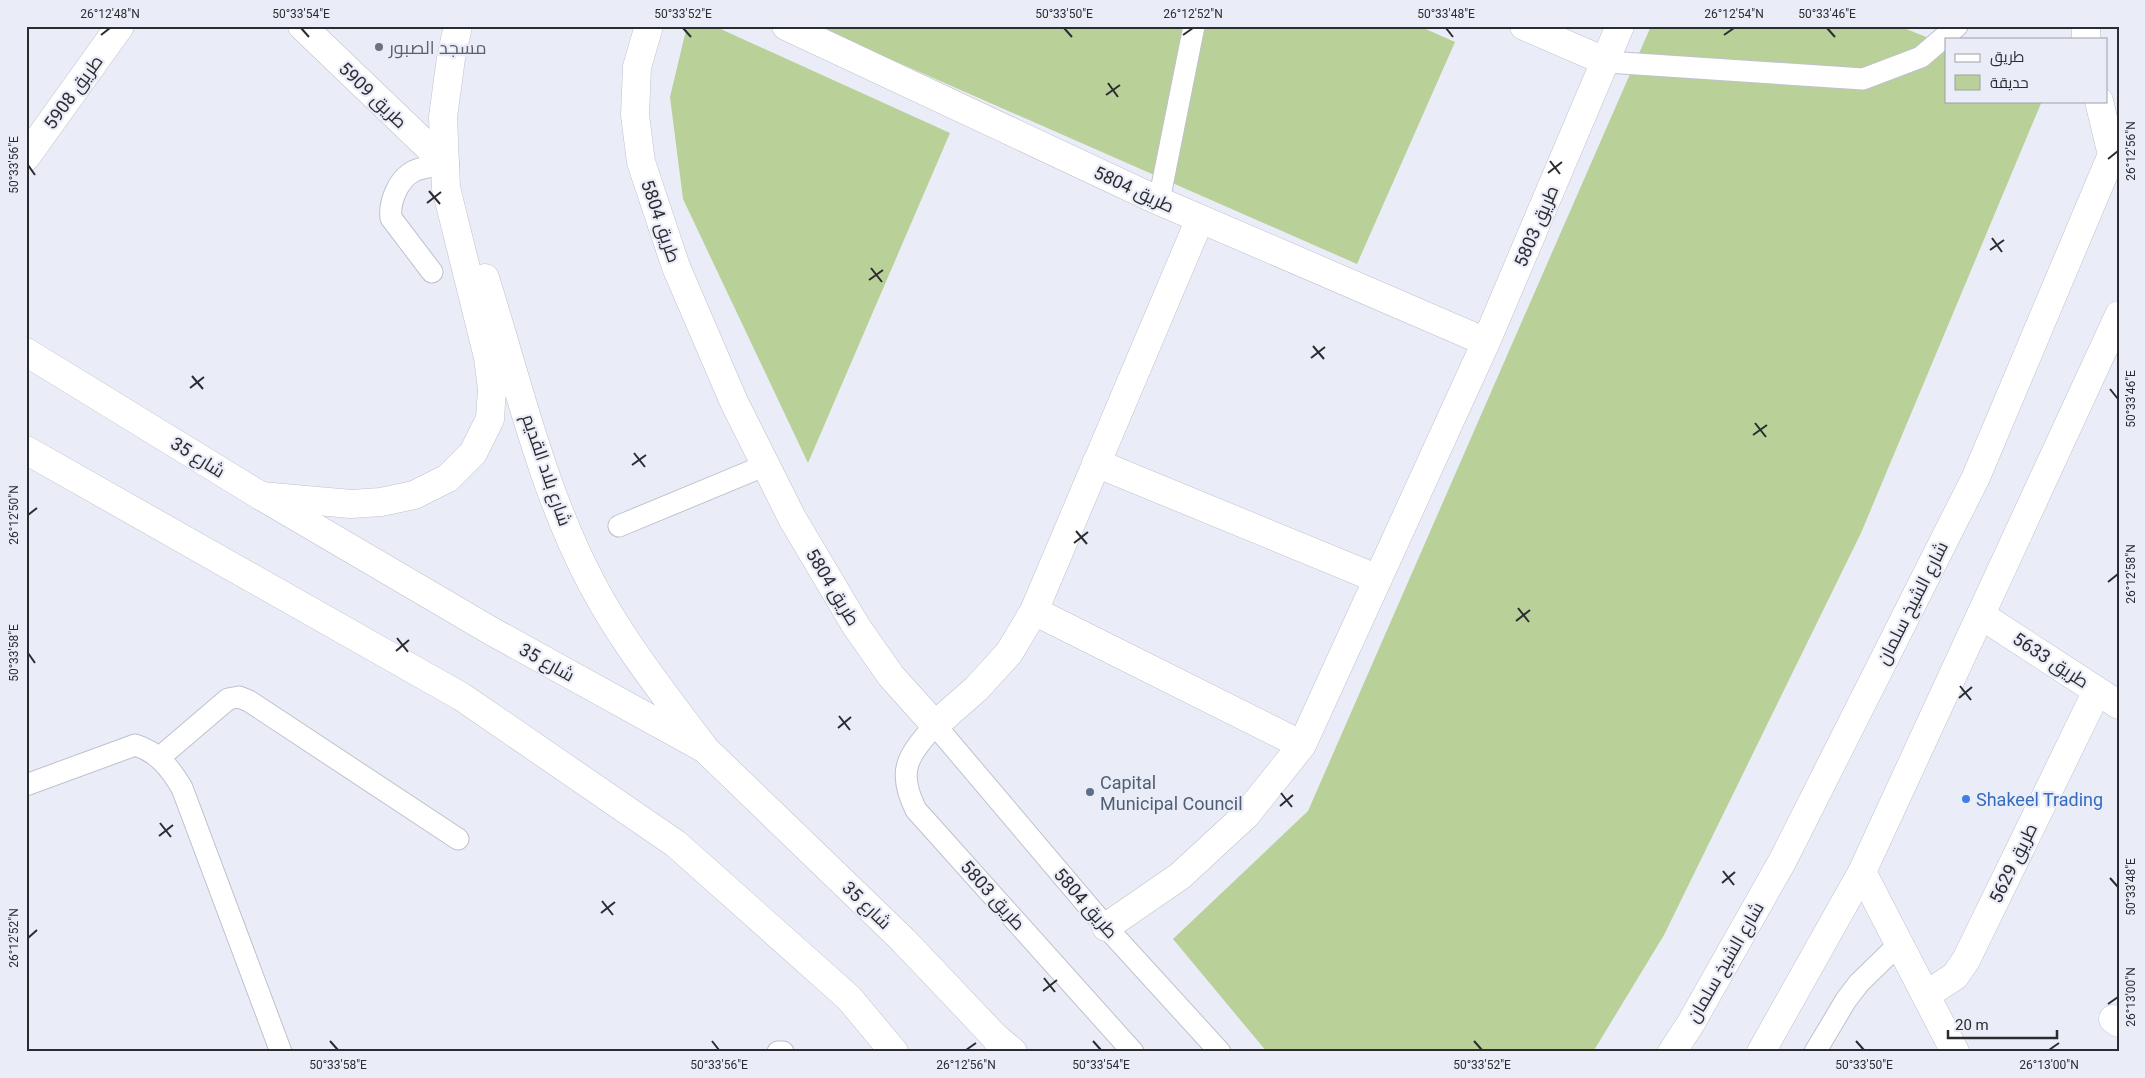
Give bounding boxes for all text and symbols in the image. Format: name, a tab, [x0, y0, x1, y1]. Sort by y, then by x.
text: 26°12'48"N	[80, 7, 140, 21]
text: 50°33'54"E	[272, 7, 330, 21]
text: 50°33'52"E	[654, 7, 712, 21]
text: 50°33'50"E	[1035, 7, 1093, 21]
text: 26°12'52"N	[1163, 7, 1223, 21]
text: 50°33'48"E	[1417, 7, 1475, 21]
text: 26°12'54"N	[1704, 7, 1764, 21]
text: 50°33'46"E	[1798, 7, 1856, 21]
place label: مسجد الصبور	[388, 37, 487, 59]
legend	[1945, 38, 2108, 102]
marker: مسجد الصبور	[373, 41, 385, 53]
text: طريق	[1990, 48, 2024, 67]
street label: طريق 5908	[39, 51, 108, 134]
street label: طريق 5909	[333, 58, 411, 134]
text: حديقة	[1990, 74, 2029, 92]
text: 26°12'56"N	[2124, 121, 2138, 181]
text: 50°33'56"E	[7, 136, 21, 194]
street label: طريق 5804	[1090, 161, 1177, 219]
street label: طريق 5804	[635, 177, 685, 266]
street label: طريق 5803	[1510, 182, 1564, 271]
text: 50°33'46"E	[2124, 370, 2138, 428]
street label: شارع بلاد القديم	[516, 411, 576, 529]
street label: شارع 35	[166, 432, 229, 483]
text: 26°12'50"N	[7, 485, 21, 545]
street label: شارع الشيخ سلمان	[1872, 538, 1954, 669]
text: 26°12'58"N	[2124, 544, 2138, 604]
street label: طريق 5804	[800, 545, 864, 630]
text: 50°33'58"E	[7, 624, 21, 682]
street label: طريق 5633	[2008, 628, 2093, 694]
street label: شارع 35	[515, 638, 578, 687]
place label: Capital Municipal Council	[1100, 772, 1243, 814]
marker: Capital Municipal Council	[1084, 786, 1096, 798]
place label: Shakeel Trading	[1976, 789, 2103, 810]
marker: Shakeel Trading	[1960, 793, 1972, 805]
street label: طريق 5629	[1985, 820, 2043, 907]
street label: طريق 5803	[955, 856, 1030, 935]
text: 50°33'48"E	[2124, 858, 2138, 916]
street label: طريق 5804	[1048, 864, 1122, 944]
street label: شارع 35	[837, 877, 896, 935]
street label: شارع الشيخ سلمان	[1682, 898, 1770, 1027]
text: 26°12'52"N	[7, 908, 21, 968]
text: 26°13'00"N	[2124, 967, 2138, 1027]
scale bar	[1948, 1008, 2056, 1040]
text: 20 m	[1955, 1016, 1989, 1034]
text: 50°33'58"E	[309, 1058, 367, 1072]
text: 50°33'56"E	[690, 1058, 748, 1072]
text: 26°12'56"N	[936, 1058, 996, 1072]
text: 50°33'54"E	[1072, 1058, 1130, 1072]
text: 50°33'52"E	[1453, 1058, 1511, 1072]
text: 50°33'50"E	[1835, 1058, 1893, 1072]
text: 26°13'00"N	[2019, 1058, 2079, 1072]

